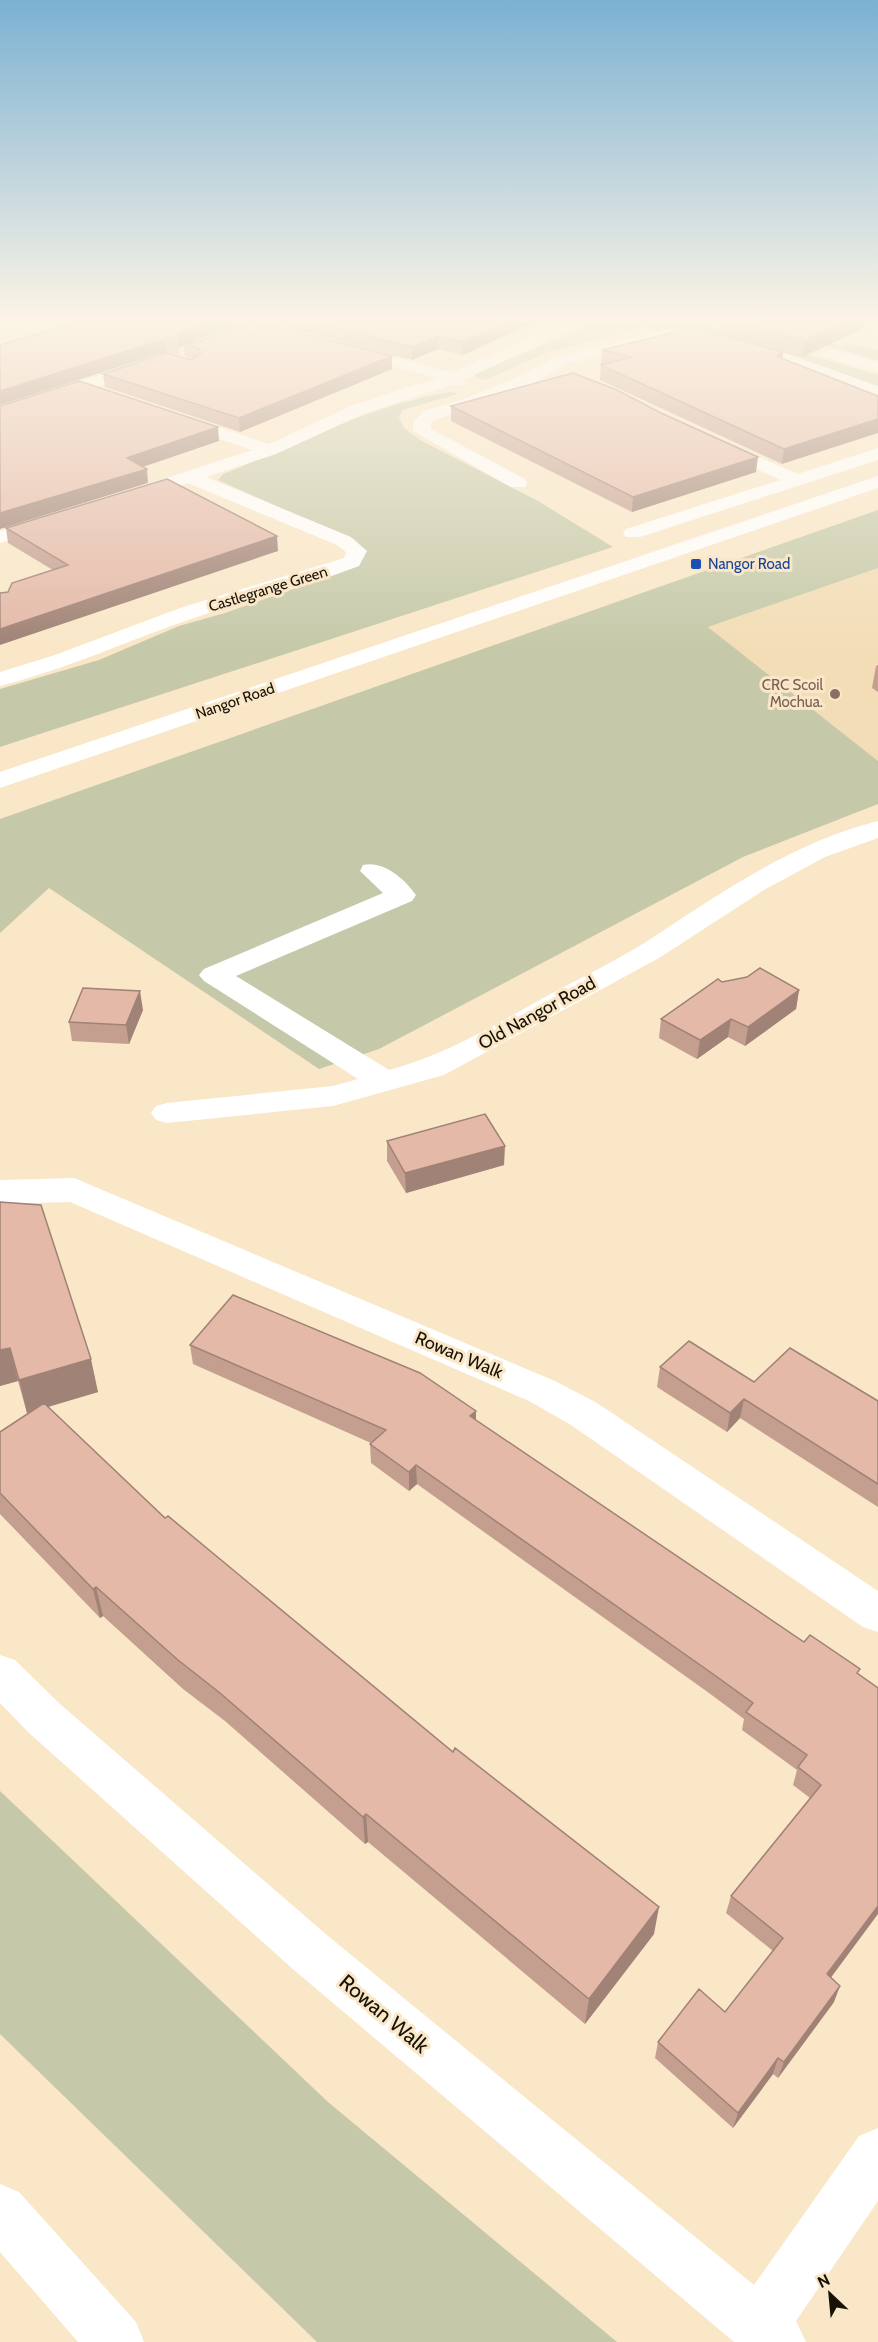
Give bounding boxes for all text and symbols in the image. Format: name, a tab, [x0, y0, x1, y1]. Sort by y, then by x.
place label: Nangor Road	[708, 555, 790, 573]
marker: Nangor Road	[689, 557, 703, 571]
street label: Castlegrange Green	[206, 562, 330, 616]
place label: CRC Scoil Mochua.	[762, 676, 823, 711]
street label: Nangor Road	[193, 679, 277, 723]
marker: CRC Scoil Mochua.	[828, 687, 842, 701]
street label: Old Nangor Road	[474, 972, 600, 1054]
street label: Rowan Walk	[412, 1327, 507, 1384]
street label: Rowan Walk	[335, 1969, 435, 2059]
north arrow	[800, 2264, 860, 2324]
text: N	[814, 2270, 833, 2292]

